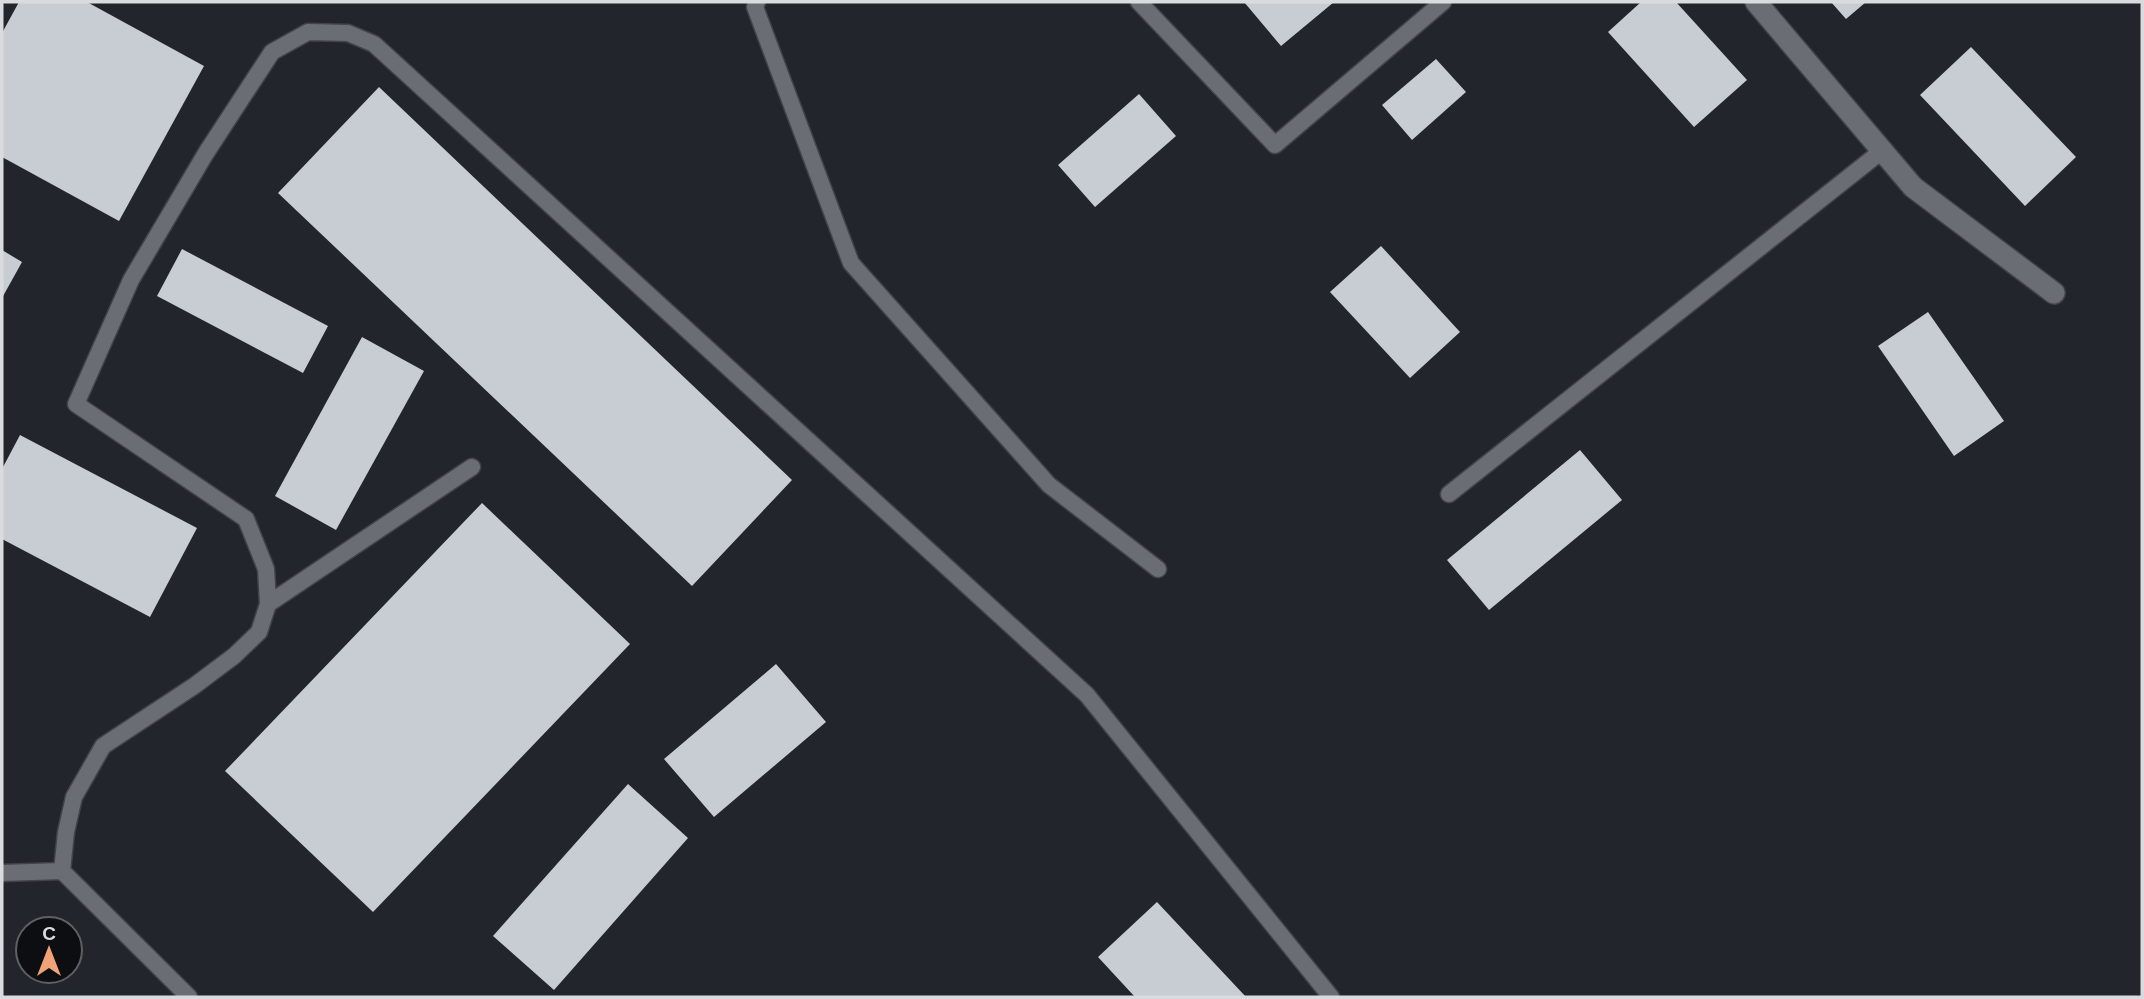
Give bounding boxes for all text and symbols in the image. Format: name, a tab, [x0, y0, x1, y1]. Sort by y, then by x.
north arrow	[14, 915, 84, 985]
text: С	[42, 921, 56, 946]

